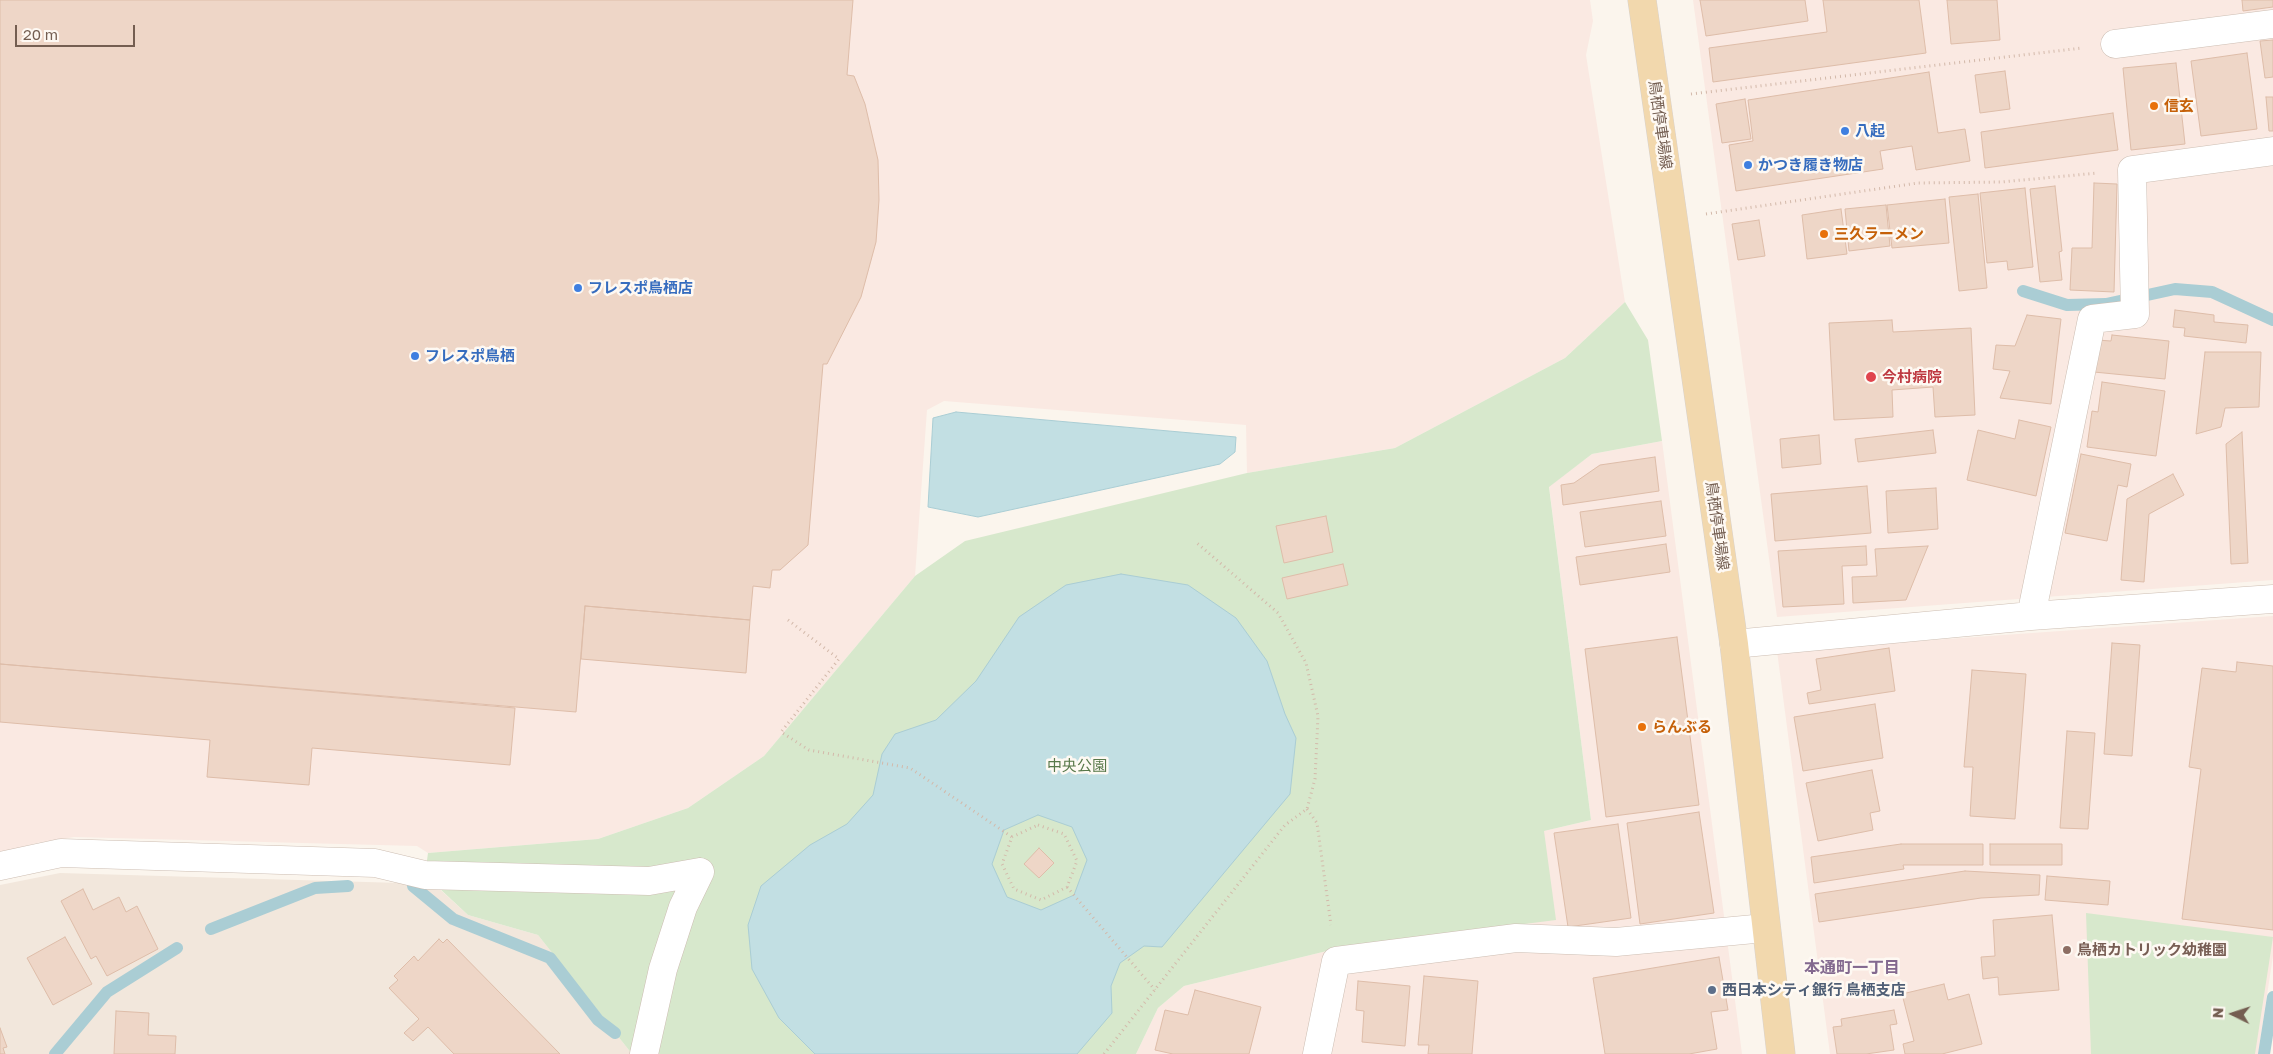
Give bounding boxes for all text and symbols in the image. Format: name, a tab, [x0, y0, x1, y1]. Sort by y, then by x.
scale bar	[18, 15, 138, 47]
text: 20 m	[23, 25, 58, 43]
street label: 鳥栖停車場線	[1645, 79, 1675, 171]
place label: 信玄	[2164, 97, 2194, 115]
marker: 信玄	[2148, 100, 2160, 112]
place label: 八起	[1855, 122, 1885, 140]
marker: 八起	[1839, 125, 1851, 137]
place label: かつき履き物店	[1758, 156, 1863, 174]
marker: かつき履き物店	[1742, 159, 1754, 171]
place label: 三久ラーメン	[1834, 225, 1924, 243]
marker: 三久ラーメン	[1818, 228, 1830, 240]
place label: フレスポ鳥栖店	[588, 279, 693, 297]
marker: フレスポ鳥栖店	[572, 282, 584, 294]
place label: フレスポ鳥栖	[425, 347, 515, 365]
marker: フレスポ鳥栖	[409, 350, 421, 362]
place label: 今村病院	[1882, 368, 1942, 386]
marker: 今村病院	[1864, 370, 1878, 384]
street label: 鳥栖停車場線	[1702, 480, 1732, 572]
place label: らんぶる	[1652, 718, 1712, 736]
marker: らんぶる	[1636, 721, 1648, 733]
park label: 中央公園	[1047, 757, 1107, 775]
place label: 鳥栖カトリック幼稚園	[2077, 941, 2227, 959]
marker: 鳥栖カトリック幼稚園	[2061, 944, 2073, 956]
district label: 本通町一丁目	[1804, 958, 1900, 978]
place label: 西日本シティ銀行 鳥栖支店	[1722, 981, 1906, 999]
marker: 西日本シティ銀行 鳥栖支店	[1706, 984, 1718, 996]
north arrow	[2208, 989, 2258, 1039]
text: N	[2209, 1007, 2226, 1019]

